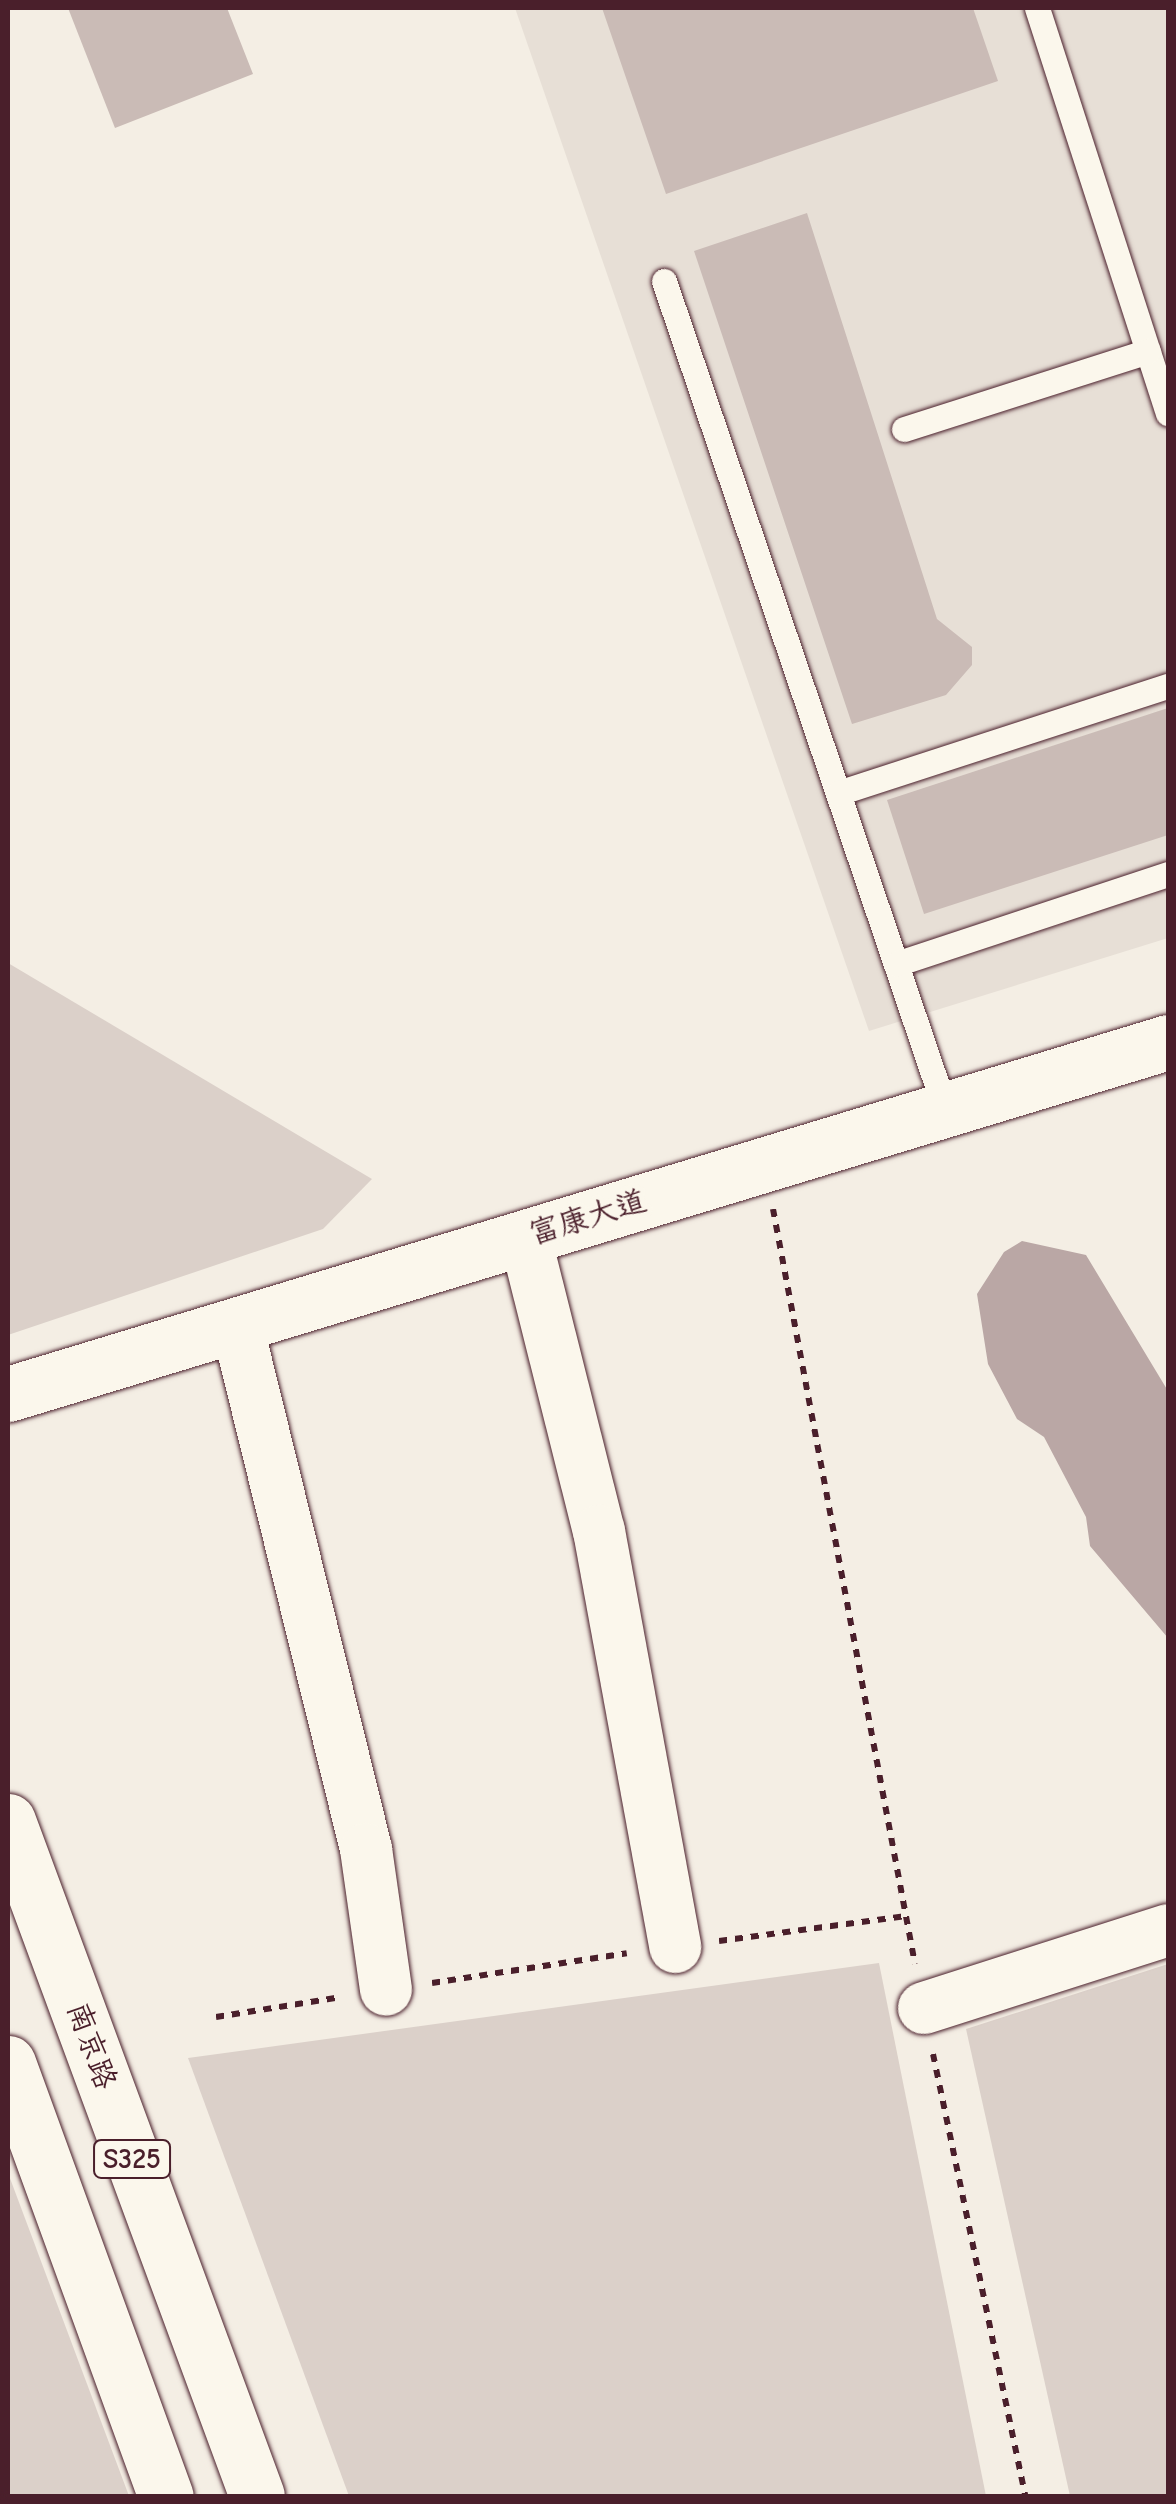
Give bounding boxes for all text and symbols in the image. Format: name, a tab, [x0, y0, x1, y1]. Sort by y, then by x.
street label: 富康大道	[525, 1183, 651, 1253]
street label: 南京路	[59, 1998, 123, 2094]
road number: S325	[92, 2136, 172, 2182]

